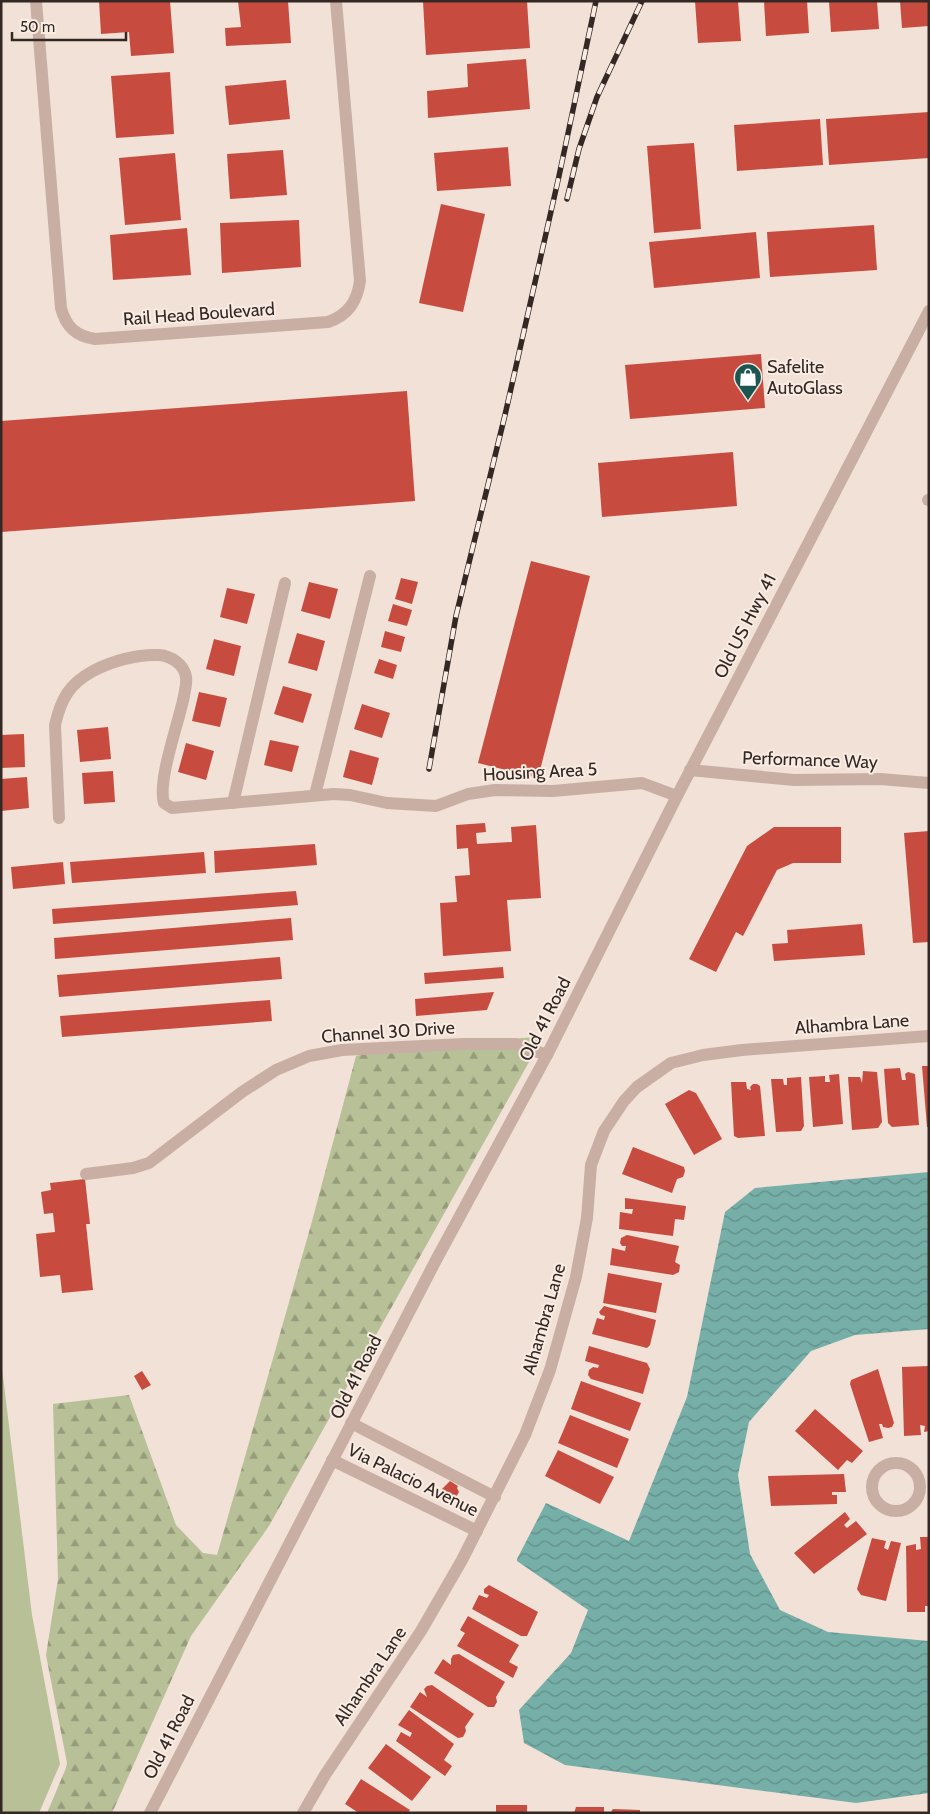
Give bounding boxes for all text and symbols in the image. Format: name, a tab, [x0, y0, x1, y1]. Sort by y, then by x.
scale bar	[12, 10, 126, 42]
text: 50 m	[20, 18, 55, 36]
street label: Rail Head Boulevard	[122, 298, 276, 330]
place label: Safelite AutoGlass	[767, 356, 843, 399]
shop icon: Safelite AutoGlass	[733, 362, 763, 401]
street label: Old US Hwy 41	[709, 570, 781, 682]
street label: Performance Way	[742, 747, 878, 773]
street label: Housing Area 5	[482, 758, 598, 786]
street label: Old 41 Road	[514, 973, 576, 1065]
street label: Alhambra Lane	[794, 1009, 910, 1039]
street label: Channel 30 Drive	[320, 1016, 456, 1048]
street label: Alhambra Lane	[518, 1261, 570, 1377]
street label: Old 41 Road	[325, 1331, 387, 1423]
street label: Via Palacio Avenue	[344, 1439, 482, 1521]
street label: Alhambra Lane	[329, 1622, 411, 1730]
street label: Old 41 Road	[138, 1691, 200, 1783]

